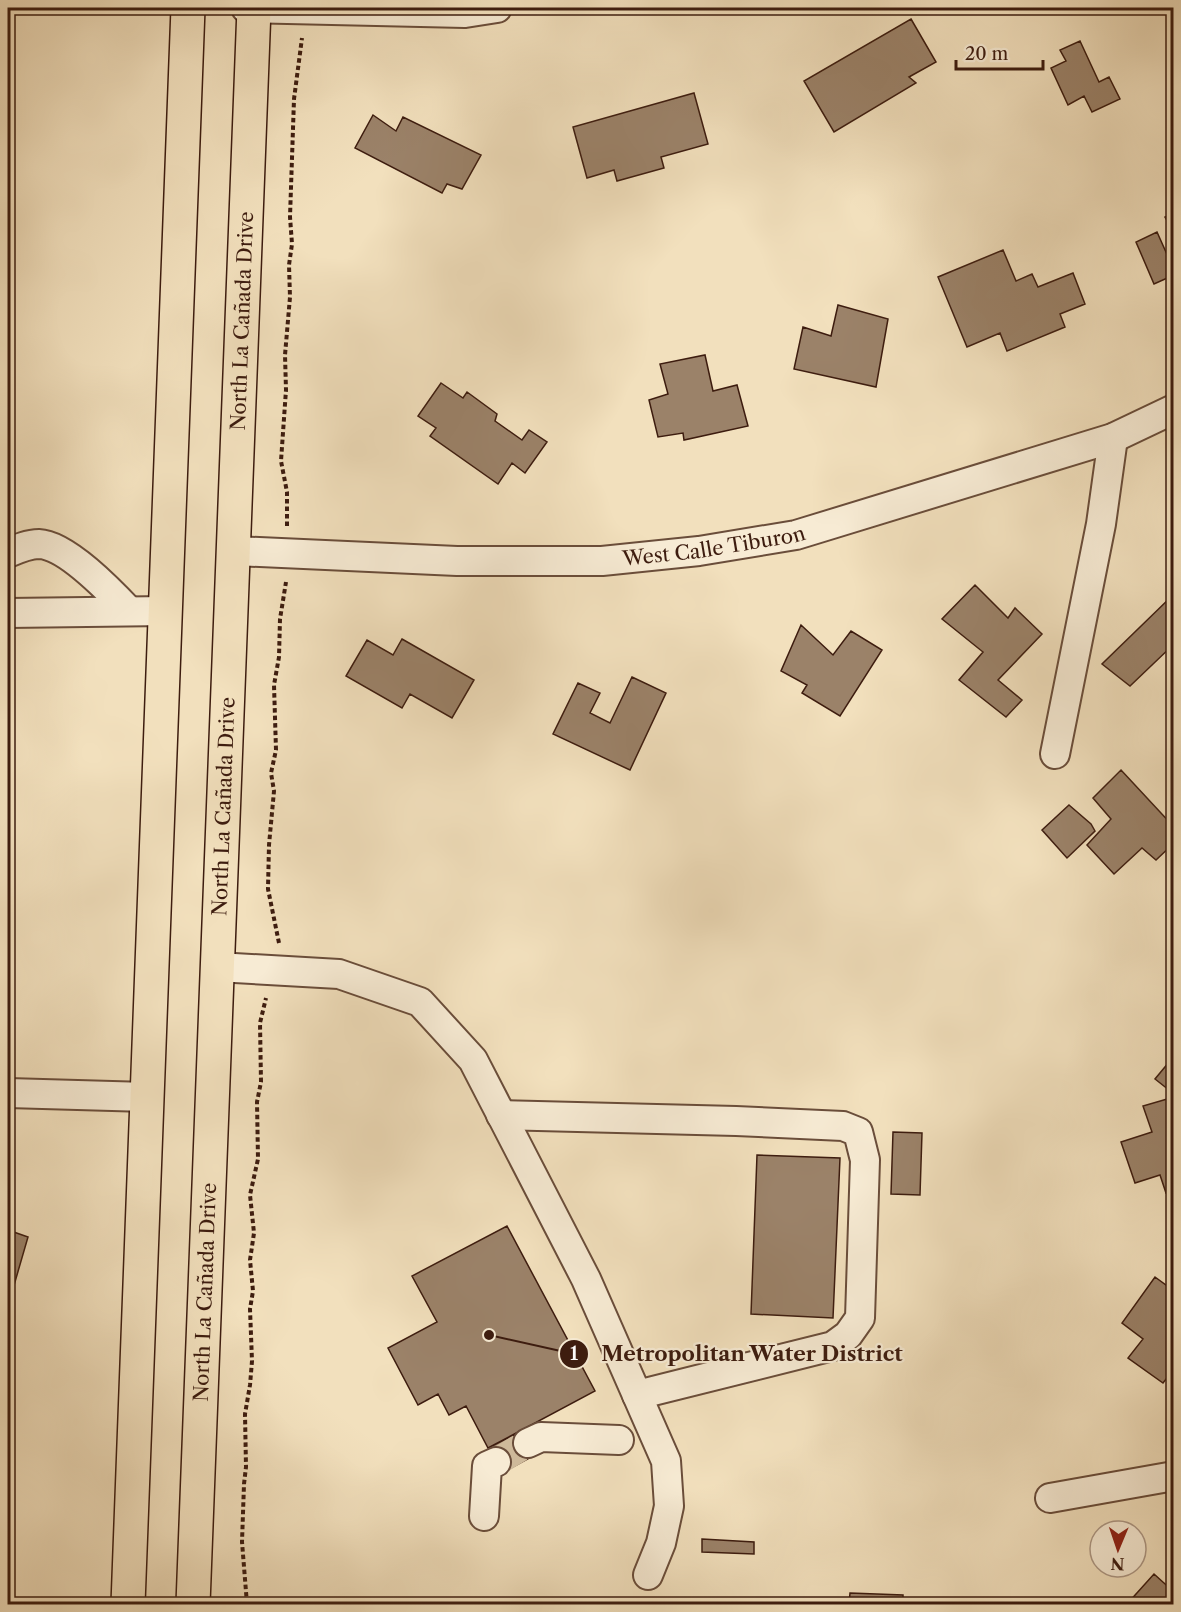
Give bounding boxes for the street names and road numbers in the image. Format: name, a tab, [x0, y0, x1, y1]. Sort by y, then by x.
street label: North La Cañada Drive	[226, 211, 258, 431]
street label: West Calle Tiburon	[620, 521, 809, 571]
street label: North La Cañada Drive	[207, 697, 240, 917]
street label: North La Cañada Drive	[189, 1182, 221, 1402]

